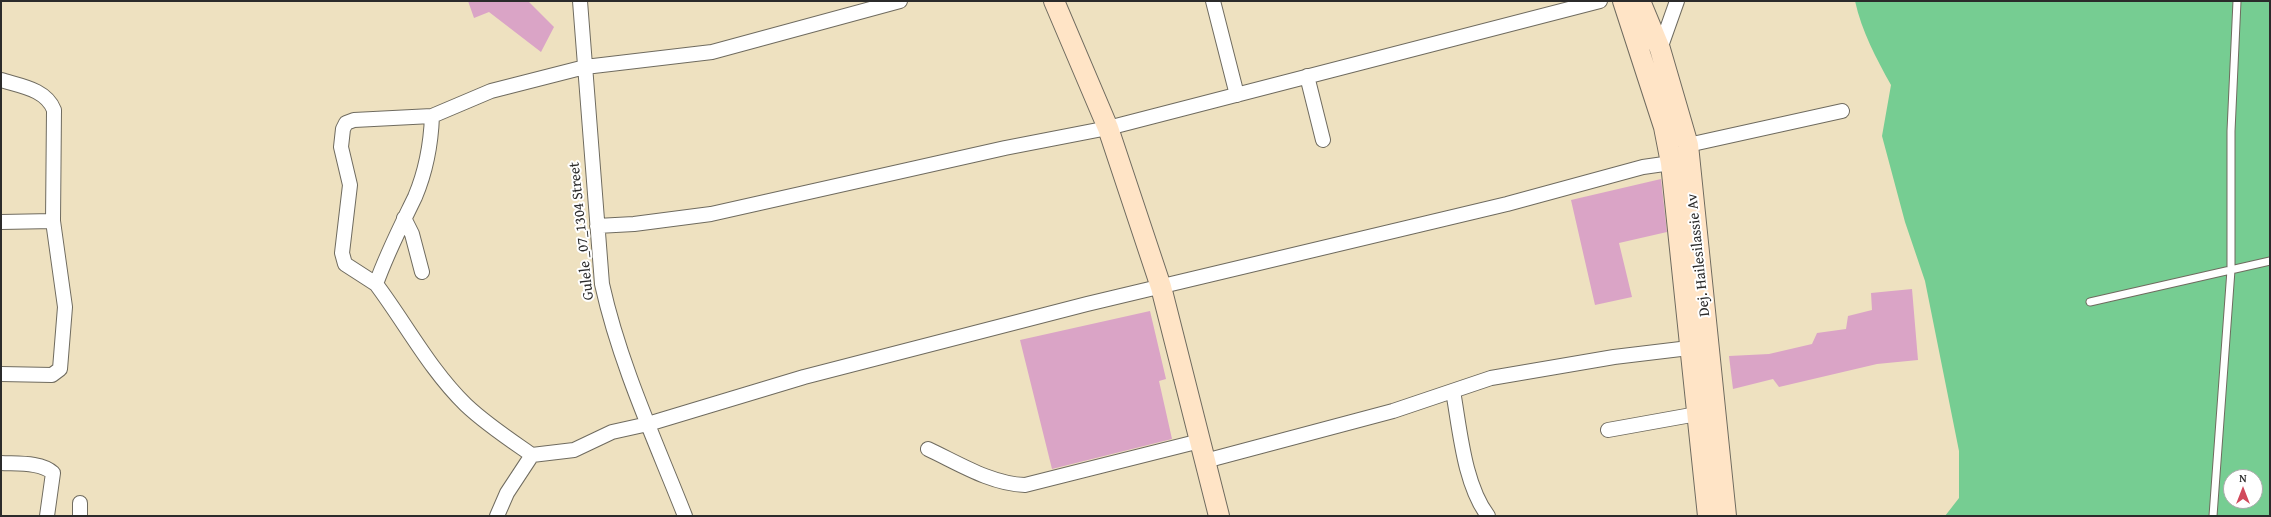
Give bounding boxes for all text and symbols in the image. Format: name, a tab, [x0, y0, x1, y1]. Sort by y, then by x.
street label: Gulele _07_1304 Street	[566, 161, 598, 301]
street label: Dej. Hailesilassie Av	[1684, 193, 1714, 317]
north arrow	[2223, 469, 2263, 509]
text: N	[2239, 470, 2247, 486]

